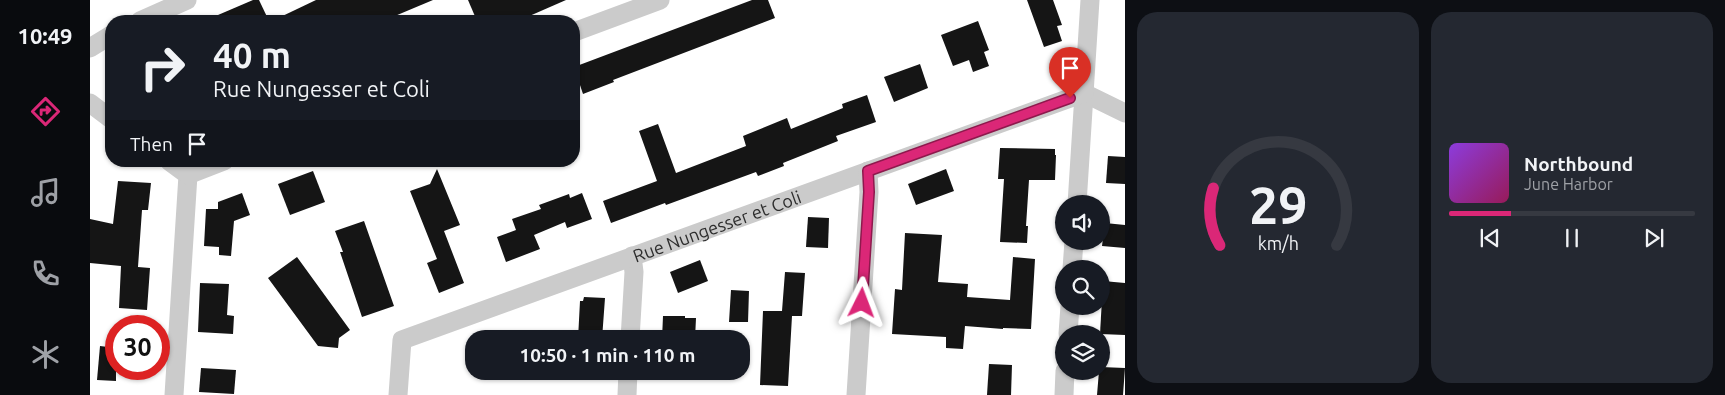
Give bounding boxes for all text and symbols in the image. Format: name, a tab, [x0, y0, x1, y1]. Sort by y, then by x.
text: 10:49	[17, 23, 73, 48]
icon: right	[130, 35, 195, 100]
text: 40 m	[213, 35, 291, 75]
pin	[1049, 47, 1091, 98]
icon: arrive	[1056, 54, 1084, 82]
text: Rue Nungesser et Coli	[213, 76, 430, 101]
icon: directions	[28, 94, 63, 129]
icon: arrive	[183, 130, 211, 158]
text: Then	[130, 133, 173, 155]
text: Northbound	[1524, 153, 1633, 175]
icon: music	[28, 175, 63, 210]
text: June Harbor	[1524, 175, 1613, 193]
text: 29	[1249, 176, 1307, 234]
street label: Rue Nungesser et Coli	[630, 186, 804, 266]
map controls	[1055, 195, 1110, 380]
button: sound	[1055, 195, 1110, 250]
icon: previous	[1476, 224, 1504, 252]
icon: pause	[1558, 224, 1586, 252]
icon: next	[1640, 224, 1668, 252]
text: km/h	[1257, 233, 1299, 253]
icon: phone	[28, 256, 63, 291]
button: search	[1055, 260, 1110, 315]
position arrow	[835, 276, 887, 328]
speed limit sign: 30	[105, 315, 170, 380]
button: layers	[1055, 325, 1110, 380]
icon: climate	[28, 337, 63, 372]
text: 10:50 · 1 min · 110 m	[520, 344, 695, 366]

